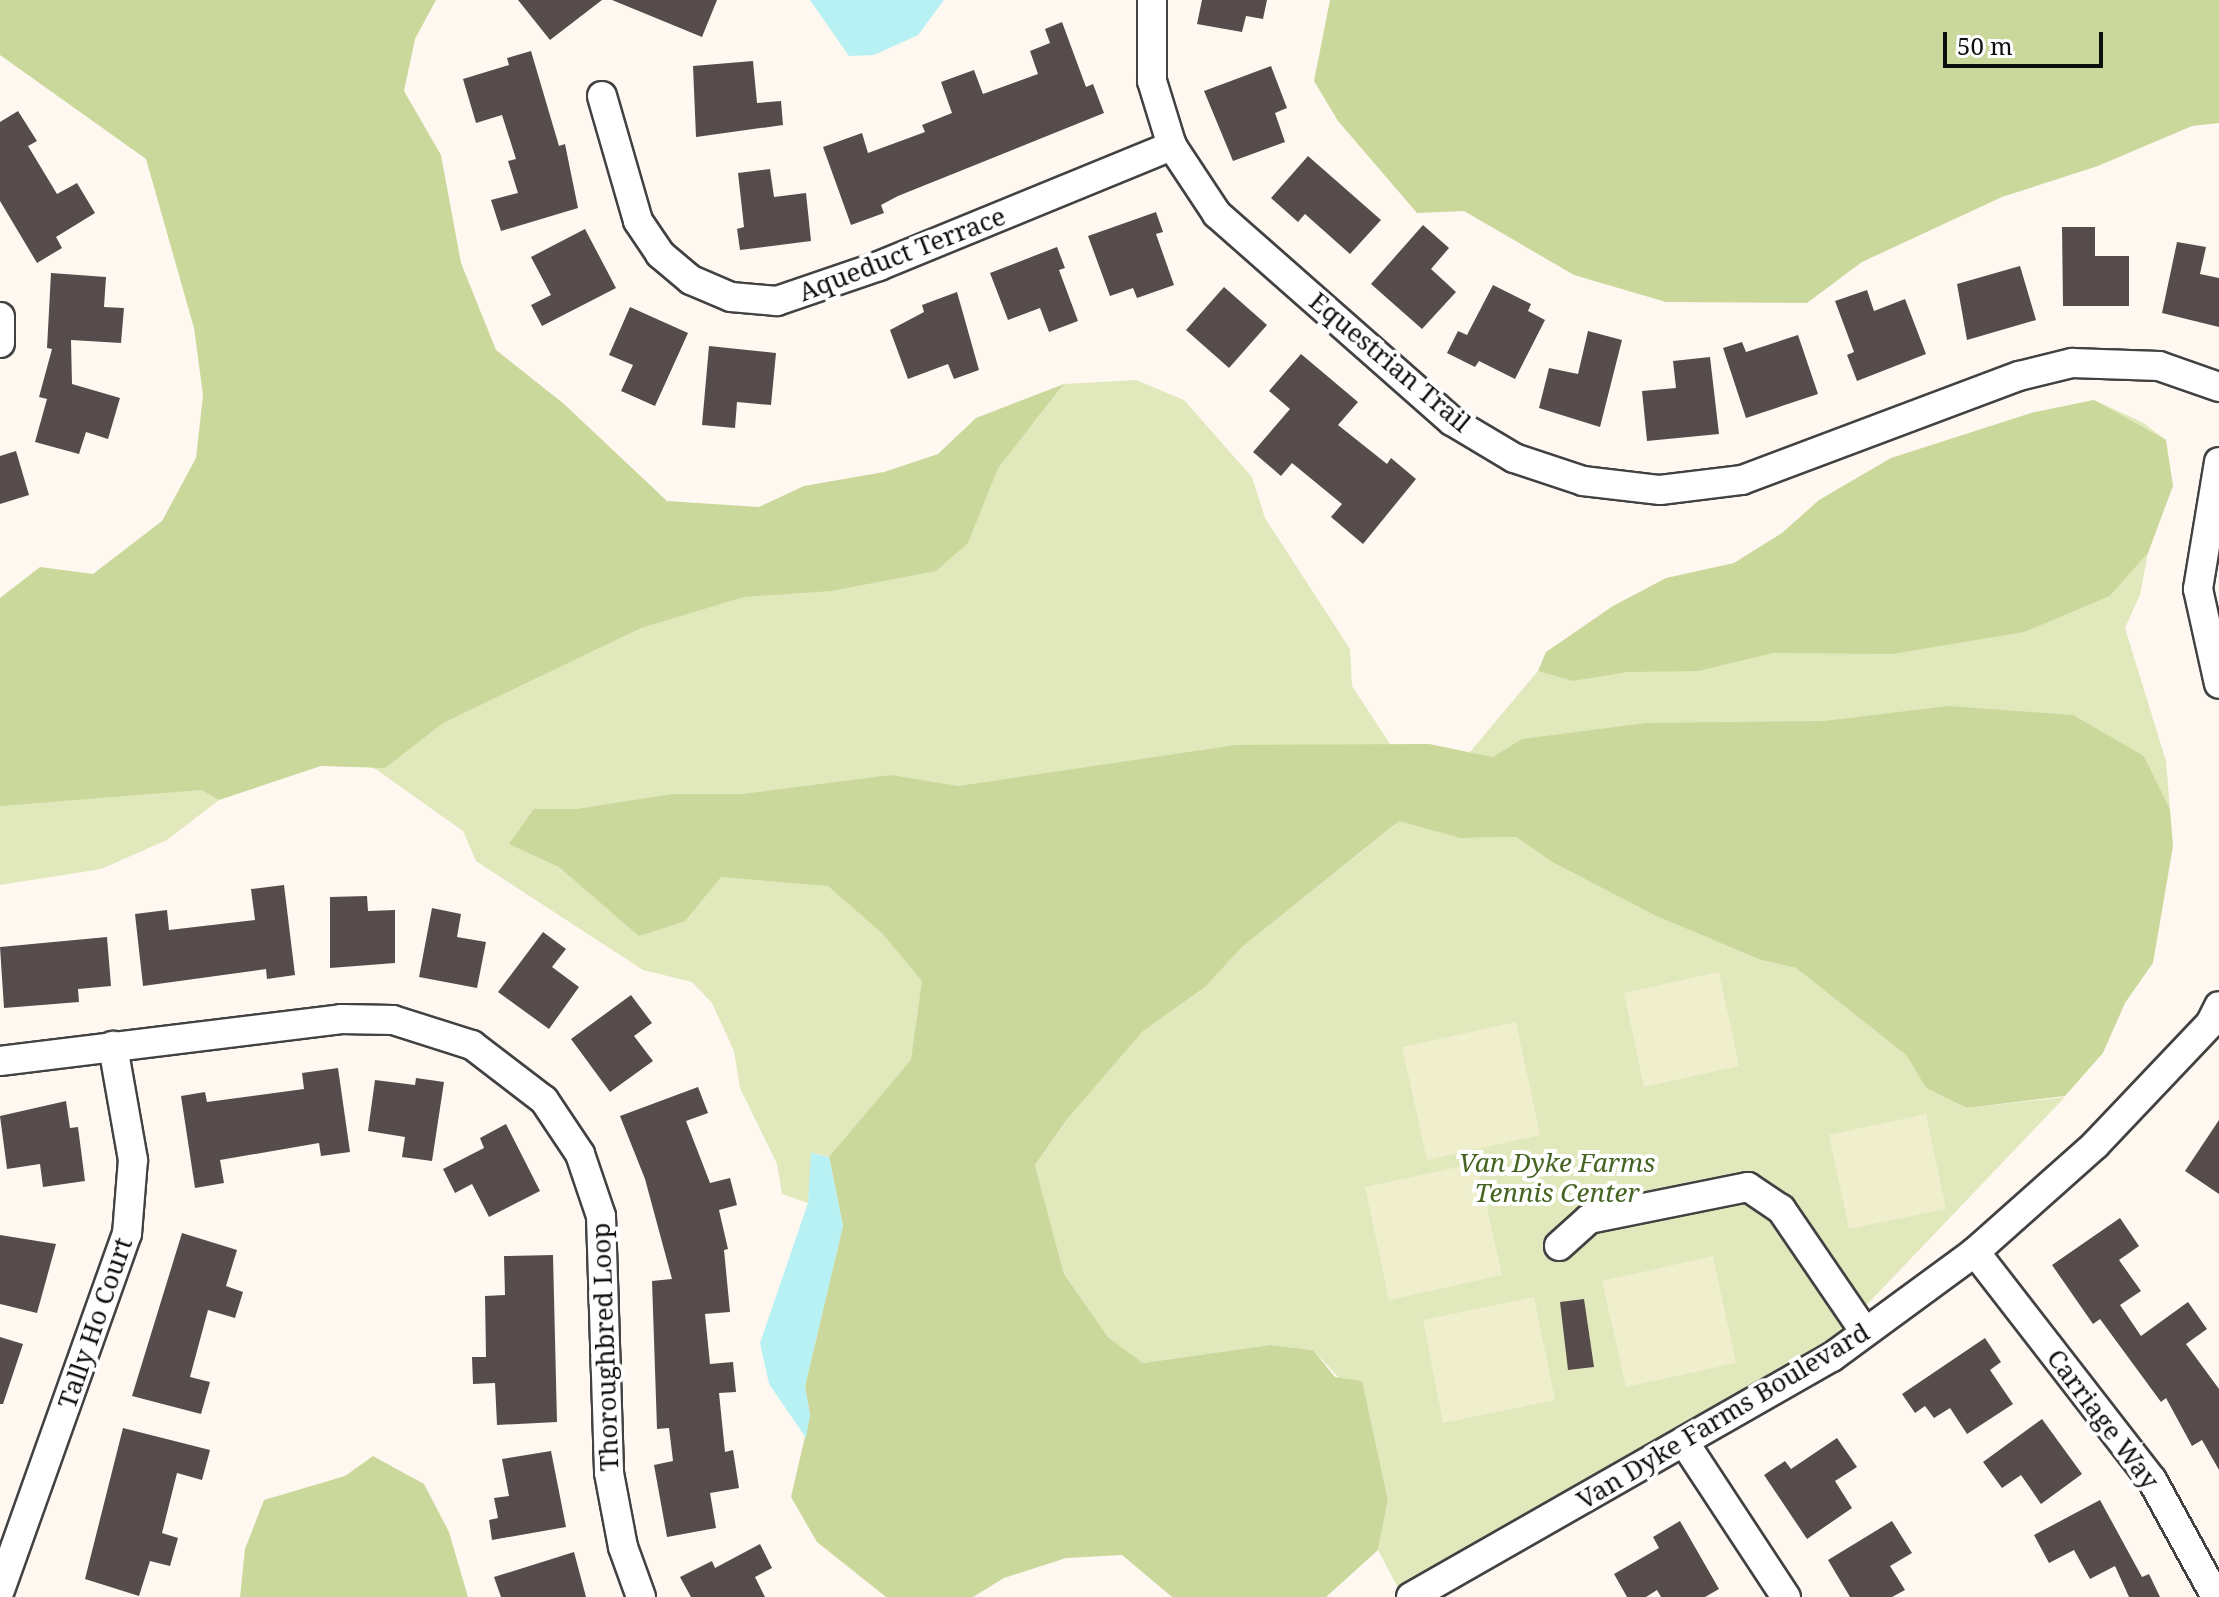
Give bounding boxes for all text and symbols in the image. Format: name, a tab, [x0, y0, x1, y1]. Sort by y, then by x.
scale bar	[1947, 16, 2107, 66]
text: 50 m	[1957, 29, 2013, 62]
street label: Aqueduct Terrace	[794, 200, 1010, 308]
street label: Equestrian Trail	[1303, 285, 1477, 439]
park label: Van Dyke Farms Tennis Center	[1459, 1147, 1655, 1208]
street label: Thoroughbred Loop	[585, 1222, 625, 1472]
street label: Tally Ho Court	[51, 1233, 139, 1413]
street label: Van Dyke Farms Boulevard	[1571, 1316, 1875, 1516]
street label: Carriage Way	[2040, 1343, 2166, 1495]

